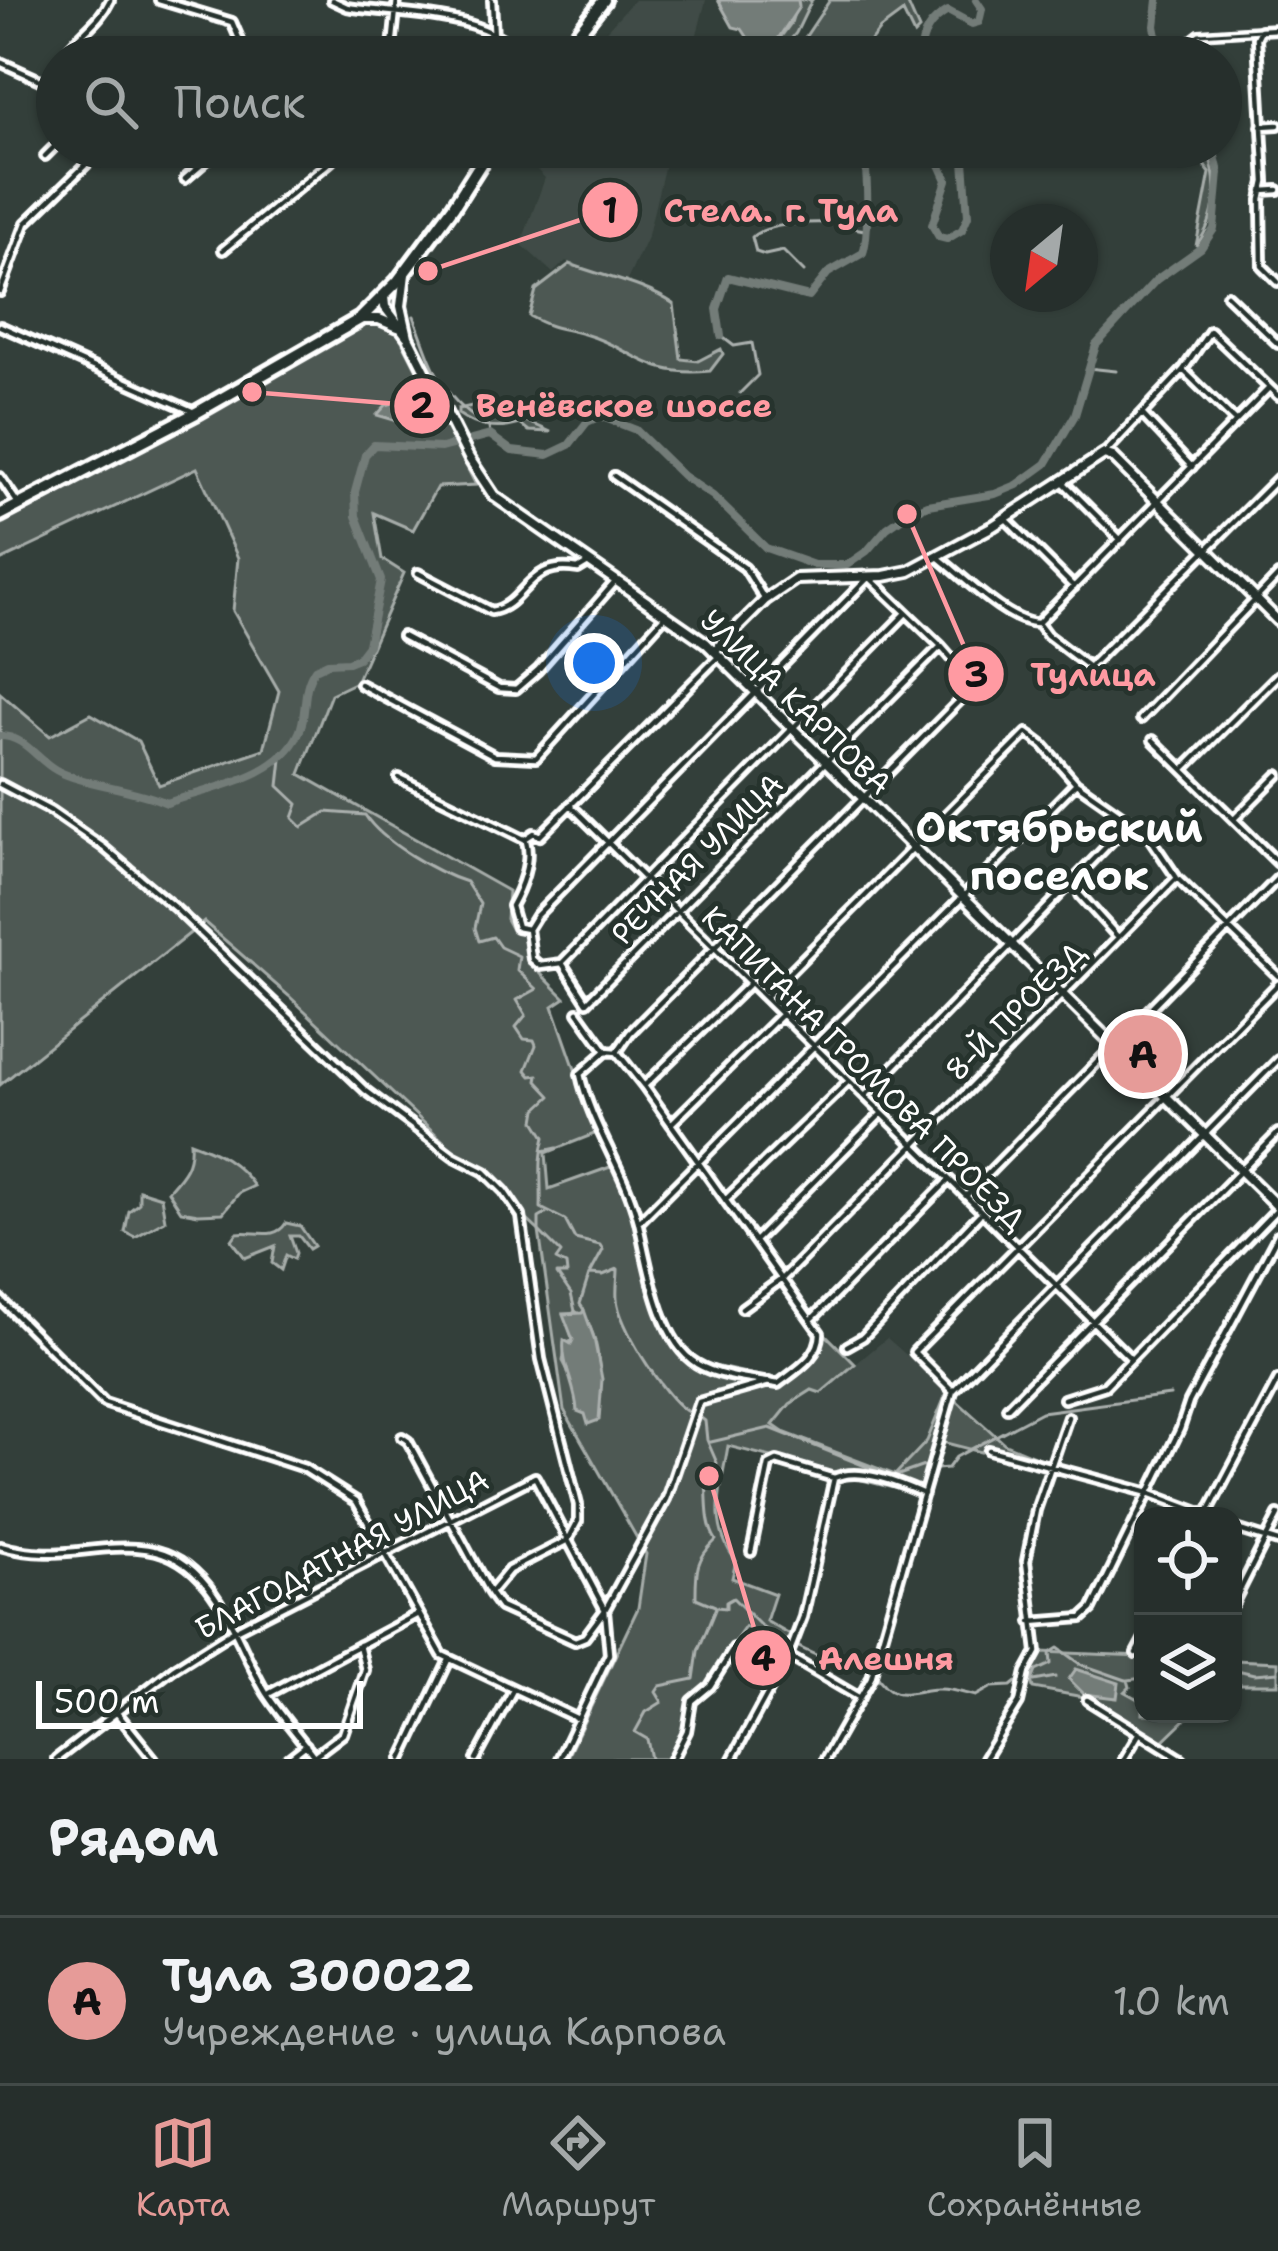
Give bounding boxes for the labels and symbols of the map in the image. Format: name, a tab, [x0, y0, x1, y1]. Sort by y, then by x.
callout: Стела. г. Тула	[580, 176, 922, 245]
text: 1	[602, 186, 618, 235]
text: Стела. г. Тула	[664, 188, 899, 233]
north arrow	[990, 204, 1098, 312]
callout: Венёвское шоссе	[392, 371, 796, 440]
text: 2	[409, 381, 435, 430]
text: Венёвское шоссе	[476, 383, 772, 428]
street label: УЛИЦА КАРПОВА	[692, 600, 900, 804]
your location	[564, 633, 624, 693]
callout: Тулица	[946, 640, 1180, 709]
text: 3	[963, 650, 989, 699]
text: Тулица	[1030, 652, 1156, 697]
street label: РЕЧНАЯ УЛИЦА	[602, 764, 792, 954]
district label: Октябрьский поселок	[915, 799, 1203, 903]
street label: КАПИТАНА ГРОМОВА ПРОЕЗД	[693, 897, 1036, 1240]
street label: 8-Й ПРОЕЗД	[936, 932, 1094, 1090]
pin: A	[1104, 1009, 1182, 1099]
street label: БЛАГОДАТНАЯ УЛИЦА	[188, 1459, 496, 1649]
callout: Алешня	[733, 1624, 978, 1693]
text: 4	[750, 1634, 776, 1683]
text: Алешня	[818, 1636, 954, 1681]
scale bar	[36, 1675, 363, 1728]

